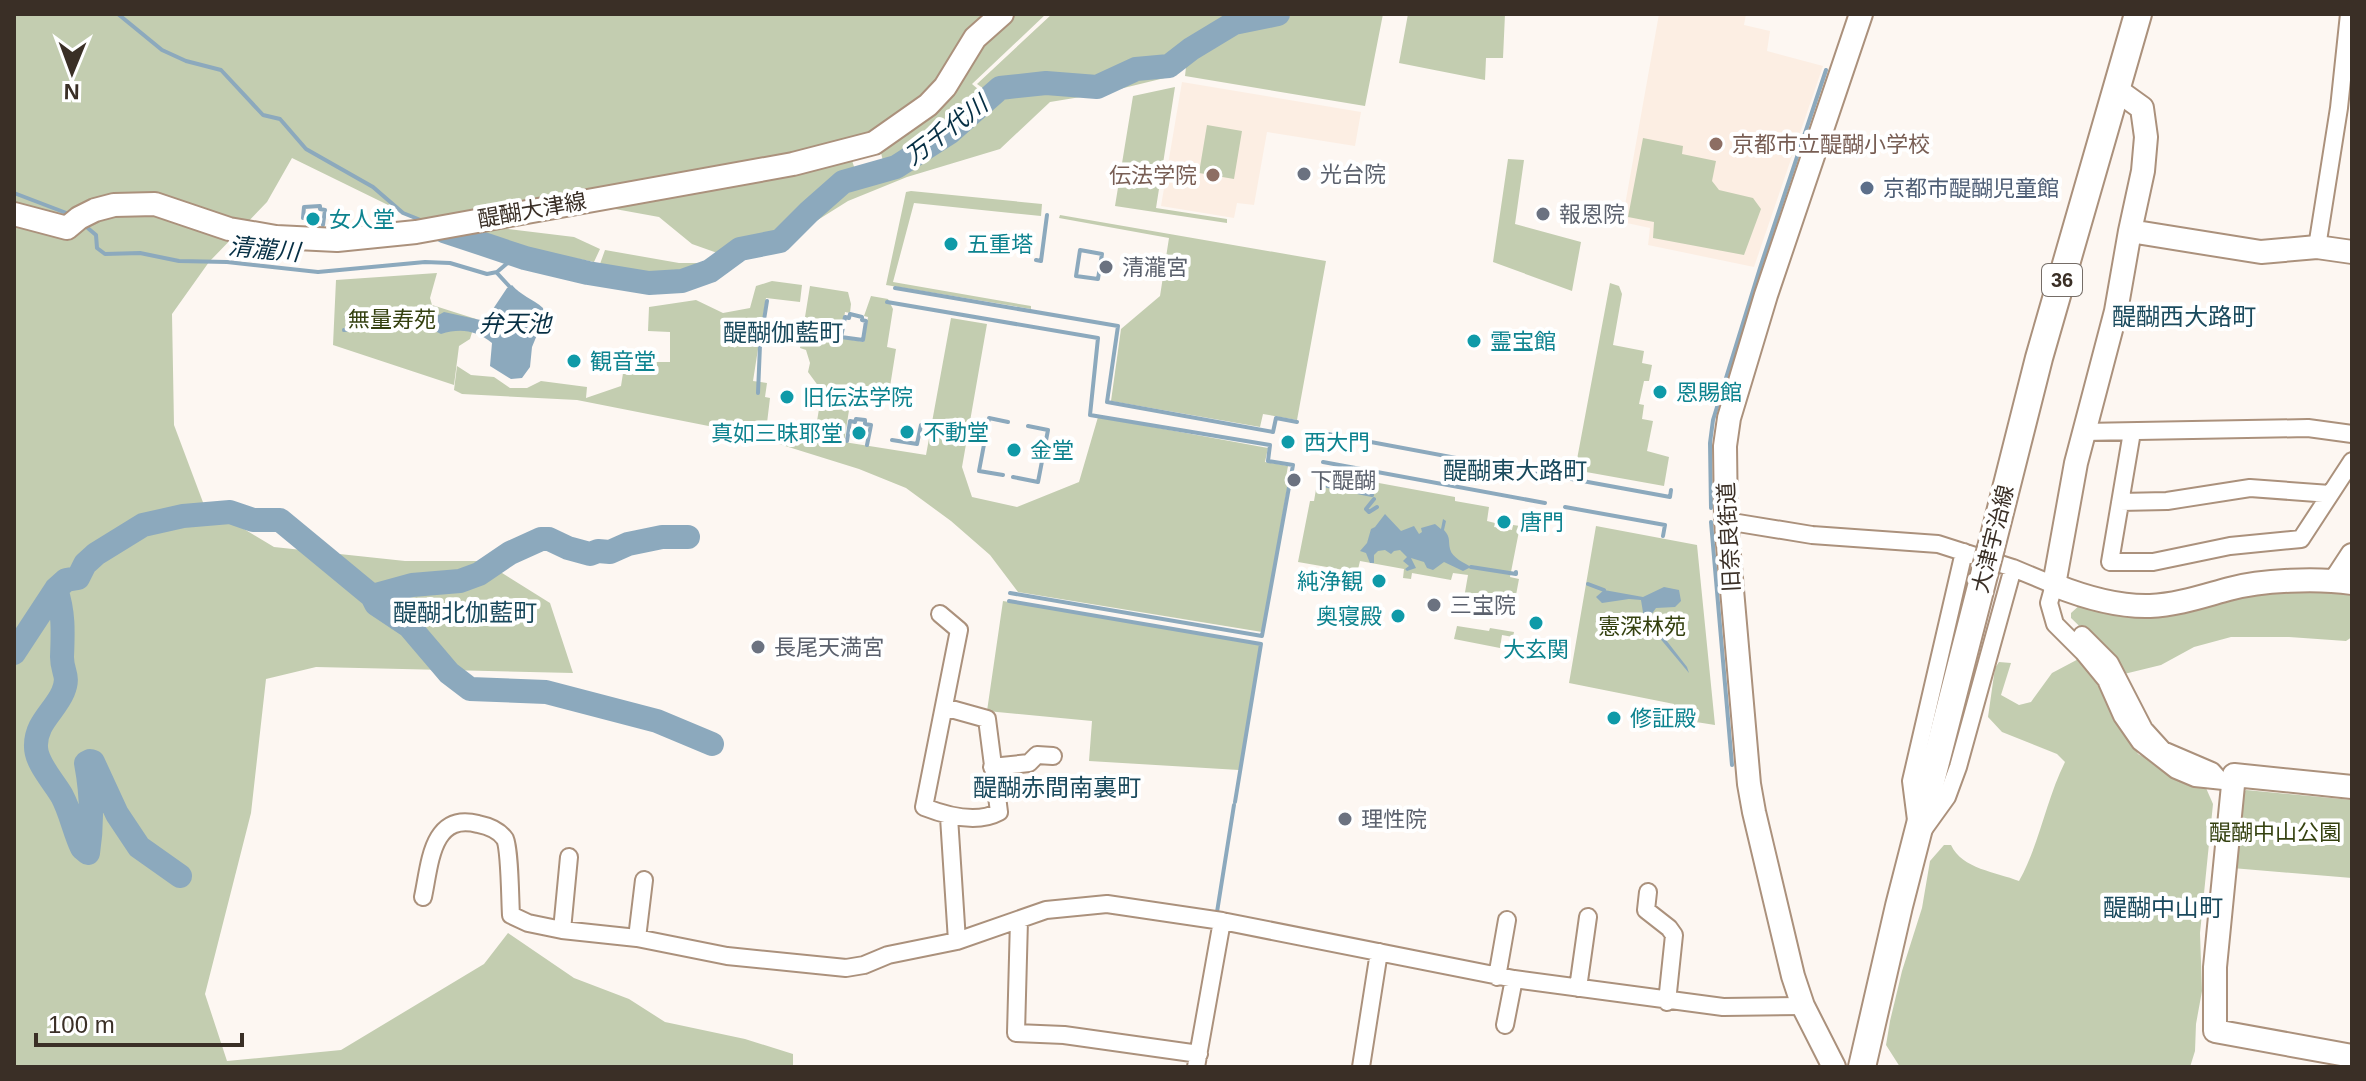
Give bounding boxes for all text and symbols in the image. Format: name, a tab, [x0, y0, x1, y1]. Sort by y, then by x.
north arrow	[32, 32, 112, 112]
text: N	[63, 79, 80, 104]
water label: 万千代川	[900, 89, 995, 170]
place label: 京都市立醍醐小学校	[1732, 132, 1930, 157]
marker: 京都市立醍醐小学校	[1707, 135, 1725, 153]
place label: 光台院	[1320, 162, 1386, 187]
place label: 伝法学院	[1109, 163, 1197, 188]
marker: 光台院	[1295, 165, 1313, 183]
marker: 伝法学院	[1204, 166, 1222, 184]
place label: 京都市醍醐児童館	[1883, 176, 2059, 201]
marker: 京都市醍醐児童館	[1858, 179, 1876, 197]
street label: 醍醐大津線	[476, 188, 588, 232]
place label: 報恩院	[1559, 202, 1625, 227]
marker: 報恩院	[1534, 205, 1552, 223]
place label: 女人堂	[329, 207, 395, 232]
marker: 女人堂	[304, 210, 322, 228]
water label: 清瀧川	[227, 232, 304, 266]
place label: 五重塔	[967, 232, 1033, 257]
marker: 五重塔	[942, 235, 960, 253]
place label: 清瀧宮	[1122, 255, 1188, 280]
marker: 清瀧宮	[1097, 258, 1115, 276]
road number: 36	[2042, 264, 2082, 296]
district label: 醍醐西大路町	[2112, 303, 2256, 330]
park label: 無量寿苑	[348, 307, 436, 332]
water label: 弁天池	[479, 310, 553, 337]
district label: 醍醐伽藍町	[723, 319, 843, 346]
place label: 霊宝館	[1490, 329, 1556, 354]
marker: 霊宝館	[1465, 332, 1483, 350]
place label: 観音堂	[590, 349, 656, 374]
marker: 観音堂	[565, 352, 583, 370]
place label: 恩賜館	[1676, 380, 1742, 405]
marker: 恩賜館	[1651, 383, 1669, 401]
place label: 旧伝法学院	[803, 385, 913, 410]
marker: 旧伝法学院	[778, 388, 796, 406]
place label: 不動堂	[923, 420, 989, 445]
place label: 真如三昧耶堂	[711, 421, 843, 446]
marker: 不動堂	[898, 423, 916, 441]
marker: 真如三昧耶堂	[850, 424, 868, 442]
place label: 西大門	[1304, 430, 1370, 455]
marker: 西大門	[1279, 433, 1297, 451]
place label: 金堂	[1030, 438, 1074, 463]
marker: 金堂	[1005, 441, 1023, 459]
district label: 醍醐東大路町	[1443, 457, 1587, 484]
place label: 下醍醐	[1310, 468, 1376, 493]
marker: 下醍醐	[1285, 471, 1303, 489]
street label: 旧奈良街道	[1714, 481, 1744, 593]
street label: 大津宇治線	[1968, 483, 2018, 595]
place label: 唐門	[1520, 510, 1564, 535]
marker: 唐門	[1495, 513, 1513, 531]
place label: 純浄観	[1297, 569, 1363, 594]
marker: 純浄観	[1370, 572, 1388, 590]
place label: 三宝院	[1450, 593, 1516, 618]
marker: 三宝院	[1425, 596, 1443, 614]
district label: 醍醐北伽藍町	[393, 599, 537, 626]
place label: 奥寝殿	[1316, 604, 1382, 629]
marker: 奥寝殿	[1389, 607, 1407, 625]
marker: 大玄関	[1527, 614, 1545, 632]
park label: 憲深林苑	[1598, 614, 1686, 639]
place label: 長尾天満宮	[774, 635, 884, 660]
place label: 大玄関	[1503, 637, 1569, 662]
marker: 長尾天満宮	[749, 638, 767, 656]
place label: 修証殿	[1630, 706, 1696, 731]
marker: 修証殿	[1605, 709, 1623, 727]
district label: 醍醐赤間南裏町	[973, 774, 1141, 801]
place label: 理性院	[1361, 807, 1427, 832]
marker: 理性院	[1336, 810, 1354, 828]
park label: 醍醐中山公園	[2209, 820, 2341, 845]
district label: 醍醐中山町	[2103, 894, 2223, 921]
scale bar	[36, 997, 242, 1047]
text: 100 m	[48, 1011, 115, 1038]

